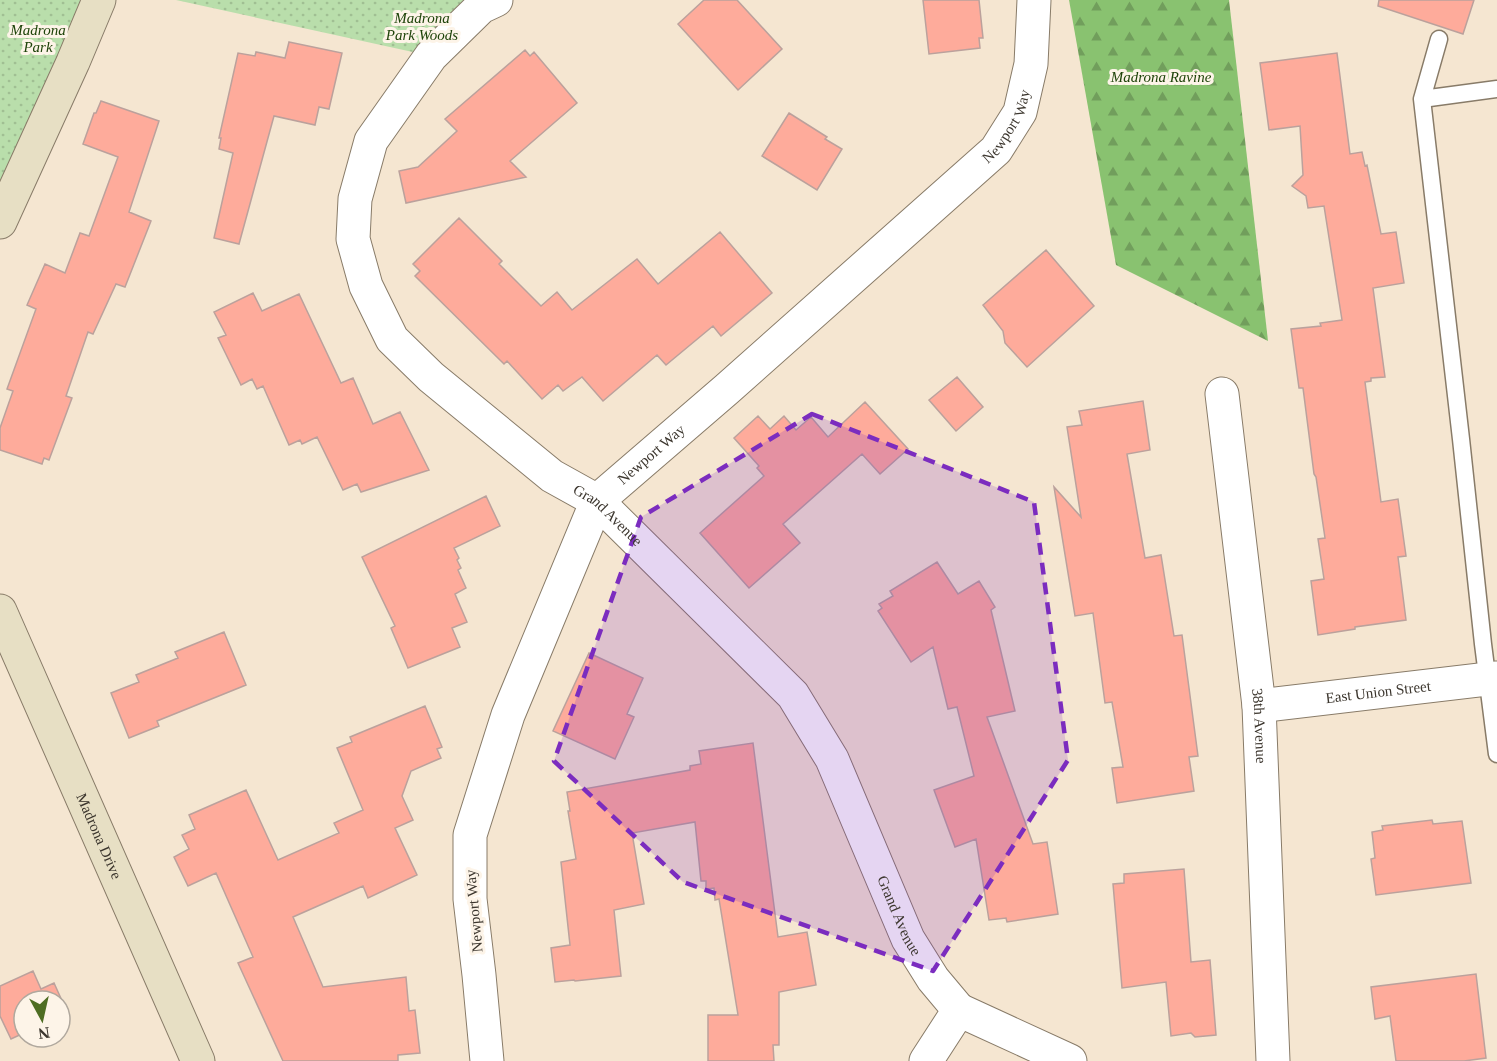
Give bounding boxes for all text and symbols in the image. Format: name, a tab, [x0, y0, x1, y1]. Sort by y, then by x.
park label: Madrona Park Woods	[385, 10, 458, 43]
park label: Madrona Park	[9, 22, 66, 55]
park label: Madrona Ravine	[1110, 69, 1212, 85]
street label: Newport Way	[979, 88, 1033, 166]
street label: Newport Way	[614, 421, 688, 488]
street label: Grand Avenue	[570, 481, 646, 549]
street label: East Union Street	[1325, 678, 1433, 706]
street label: 38th Avenue	[1249, 687, 1269, 764]
street label: Madrona Drive	[73, 791, 125, 882]
street label: Newport Way	[462, 868, 486, 953]
street label: Grand Avenue	[874, 873, 925, 959]
north arrow	[12, 989, 72, 1049]
text: N	[37, 1024, 51, 1043]

